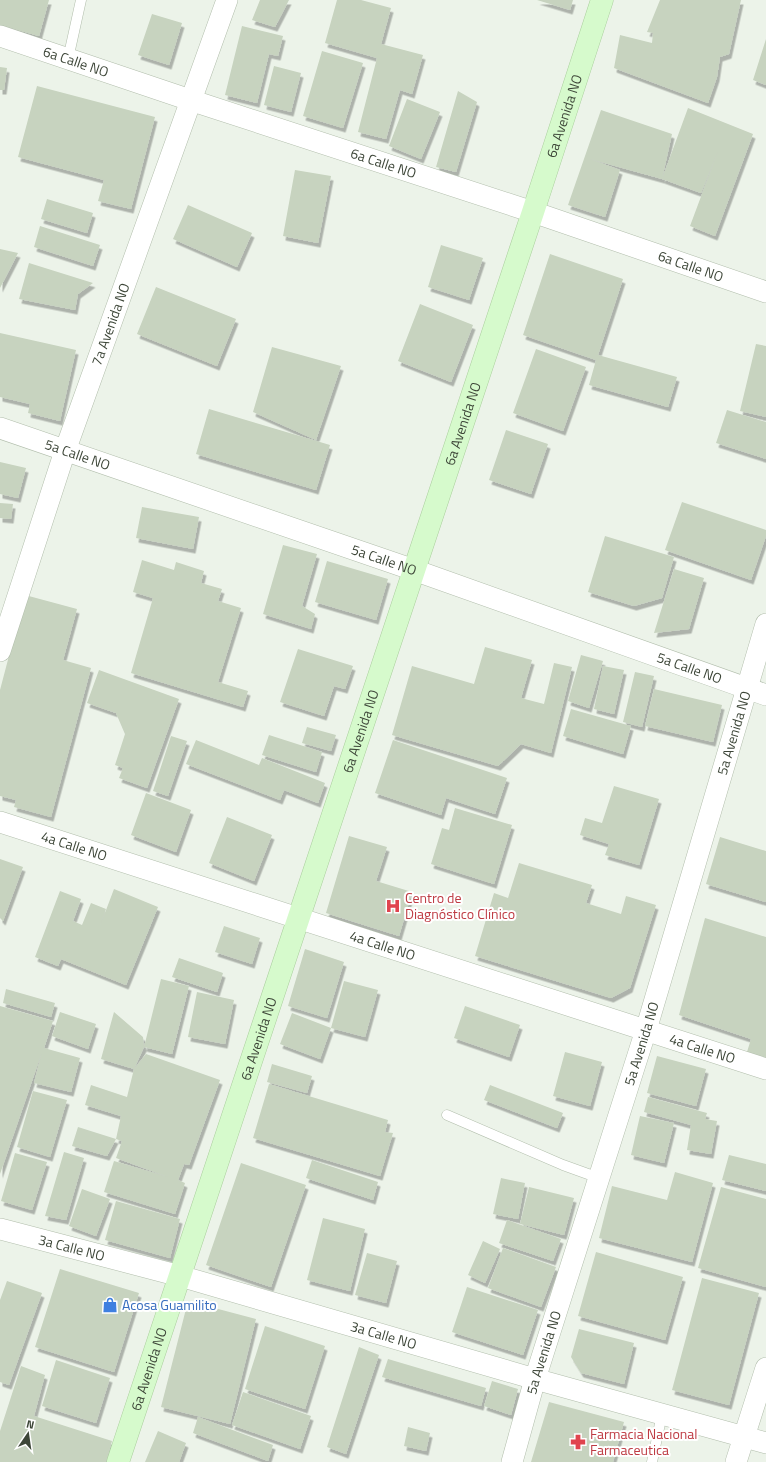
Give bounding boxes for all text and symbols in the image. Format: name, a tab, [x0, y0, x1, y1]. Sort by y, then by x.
street label: 6a Calle NO	[40, 40, 112, 82]
street label: 6a Avenida NO	[540, 71, 587, 160]
street label: 6a Calle NO	[348, 142, 419, 183]
street label: 6a Calle NO	[655, 245, 726, 287]
street label: 7a Avenida NO	[86, 280, 135, 368]
street label: 6a Avenida NO	[439, 379, 486, 468]
street label: 5a Calle NO	[42, 433, 113, 475]
street label: 5a Calle NO	[349, 538, 420, 580]
street label: 5a Calle NO	[654, 646, 725, 689]
street label: 6a Avenida NO	[337, 687, 384, 775]
street label: 5a Avenida NO	[711, 688, 756, 777]
street label: 4a Calle NO	[39, 825, 110, 866]
place label: Centro de Diagnóstico Clínico	[405, 887, 515, 924]
hospital icon: Centro de Diagnóstico Clínico	[384, 897, 402, 915]
street label: 4a Calle NO	[347, 924, 418, 965]
street label: 6a Avenida NO	[234, 994, 282, 1083]
street label: 5a Avenida NO	[618, 999, 664, 1088]
street label: 4a Calle NO	[667, 1028, 738, 1068]
street label: 3a Calle NO	[36, 1228, 107, 1266]
place label: Acosa Guamilito	[122, 1294, 217, 1315]
shop icon: Acosa Guamilito	[101, 1296, 119, 1314]
street label: 5a Avenida NO	[520, 1308, 566, 1397]
street label: 3a Calle NO	[348, 1315, 419, 1354]
street label: 6a Avenida NO	[125, 1324, 172, 1413]
north arrow	[8, 1414, 48, 1454]
text: N	[25, 1416, 36, 1433]
place label: Farmacia Nacional Farmaceutica	[590, 1423, 698, 1460]
pharmacy icon: Farmacia Nacional Farmaceutica	[569, 1433, 587, 1451]

